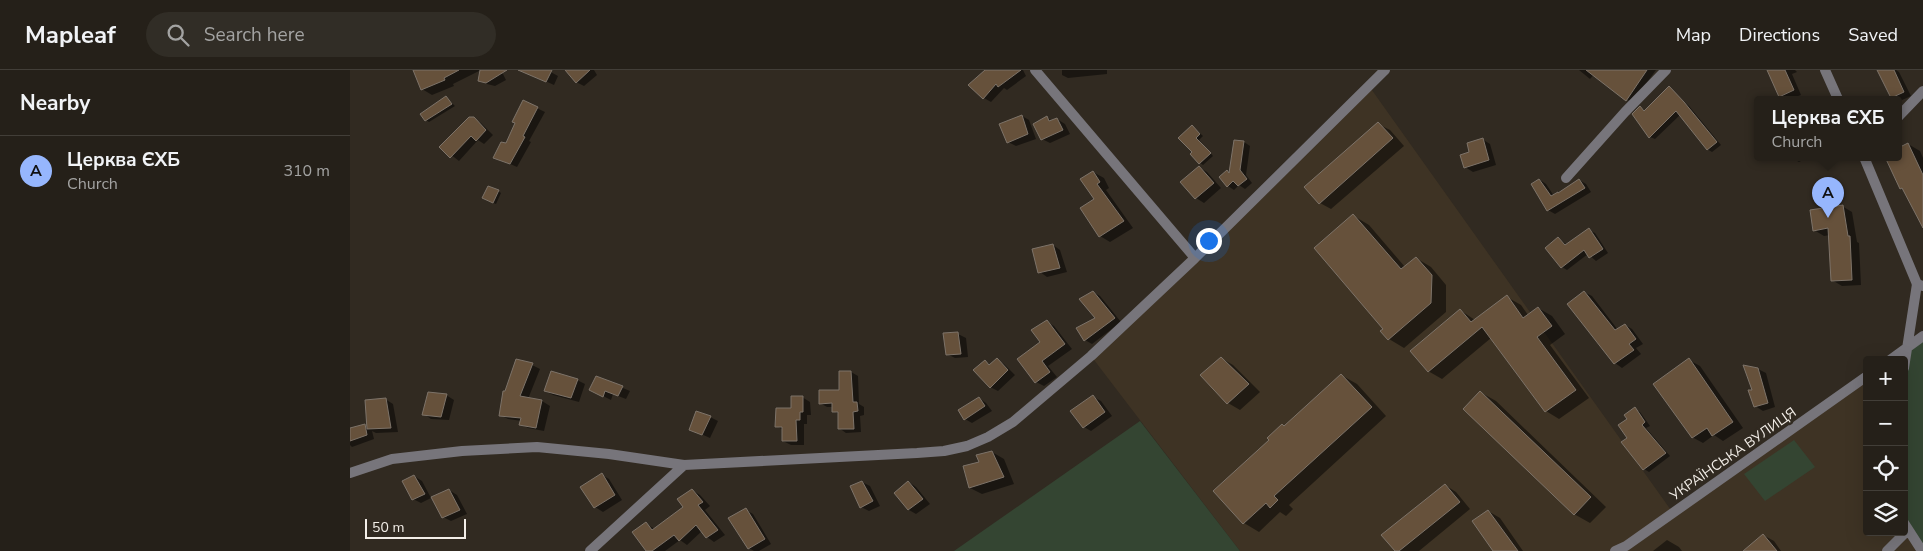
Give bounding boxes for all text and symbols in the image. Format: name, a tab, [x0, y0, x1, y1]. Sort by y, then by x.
search box	[146, 12, 496, 57]
text: Mapleaf	[25, 19, 116, 51]
icon: search	[164, 21, 192, 49]
text: Search here	[204, 22, 305, 48]
text: Map	[1676, 23, 1711, 47]
text: Directions	[1739, 23, 1820, 47]
text: Saved	[1848, 23, 1898, 47]
text: Nearby	[20, 89, 90, 117]
popup	[1754, 96, 1902, 161]
text: Церква ЄХБ	[1772, 105, 1884, 131]
text: Church	[1772, 131, 1822, 153]
text: Церква ЄХБ	[67, 147, 180, 173]
text: A	[30, 160, 42, 182]
text: 310 m	[283, 160, 330, 182]
text: Church	[67, 173, 118, 195]
pin: A	[1812, 177, 1844, 218]
your location	[1196, 228, 1222, 254]
map controls	[1863, 356, 1908, 536]
button: +	[1863, 356, 1908, 401]
button: −	[1863, 401, 1908, 446]
street label: УКРАЇНСЬКА ВУЛИЦЯ	[1665, 403, 1800, 506]
button: locate	[1863, 446, 1908, 491]
button: layers	[1863, 491, 1908, 536]
scale bar	[365, 516, 466, 539]
text: 50 m	[372, 518, 404, 537]

